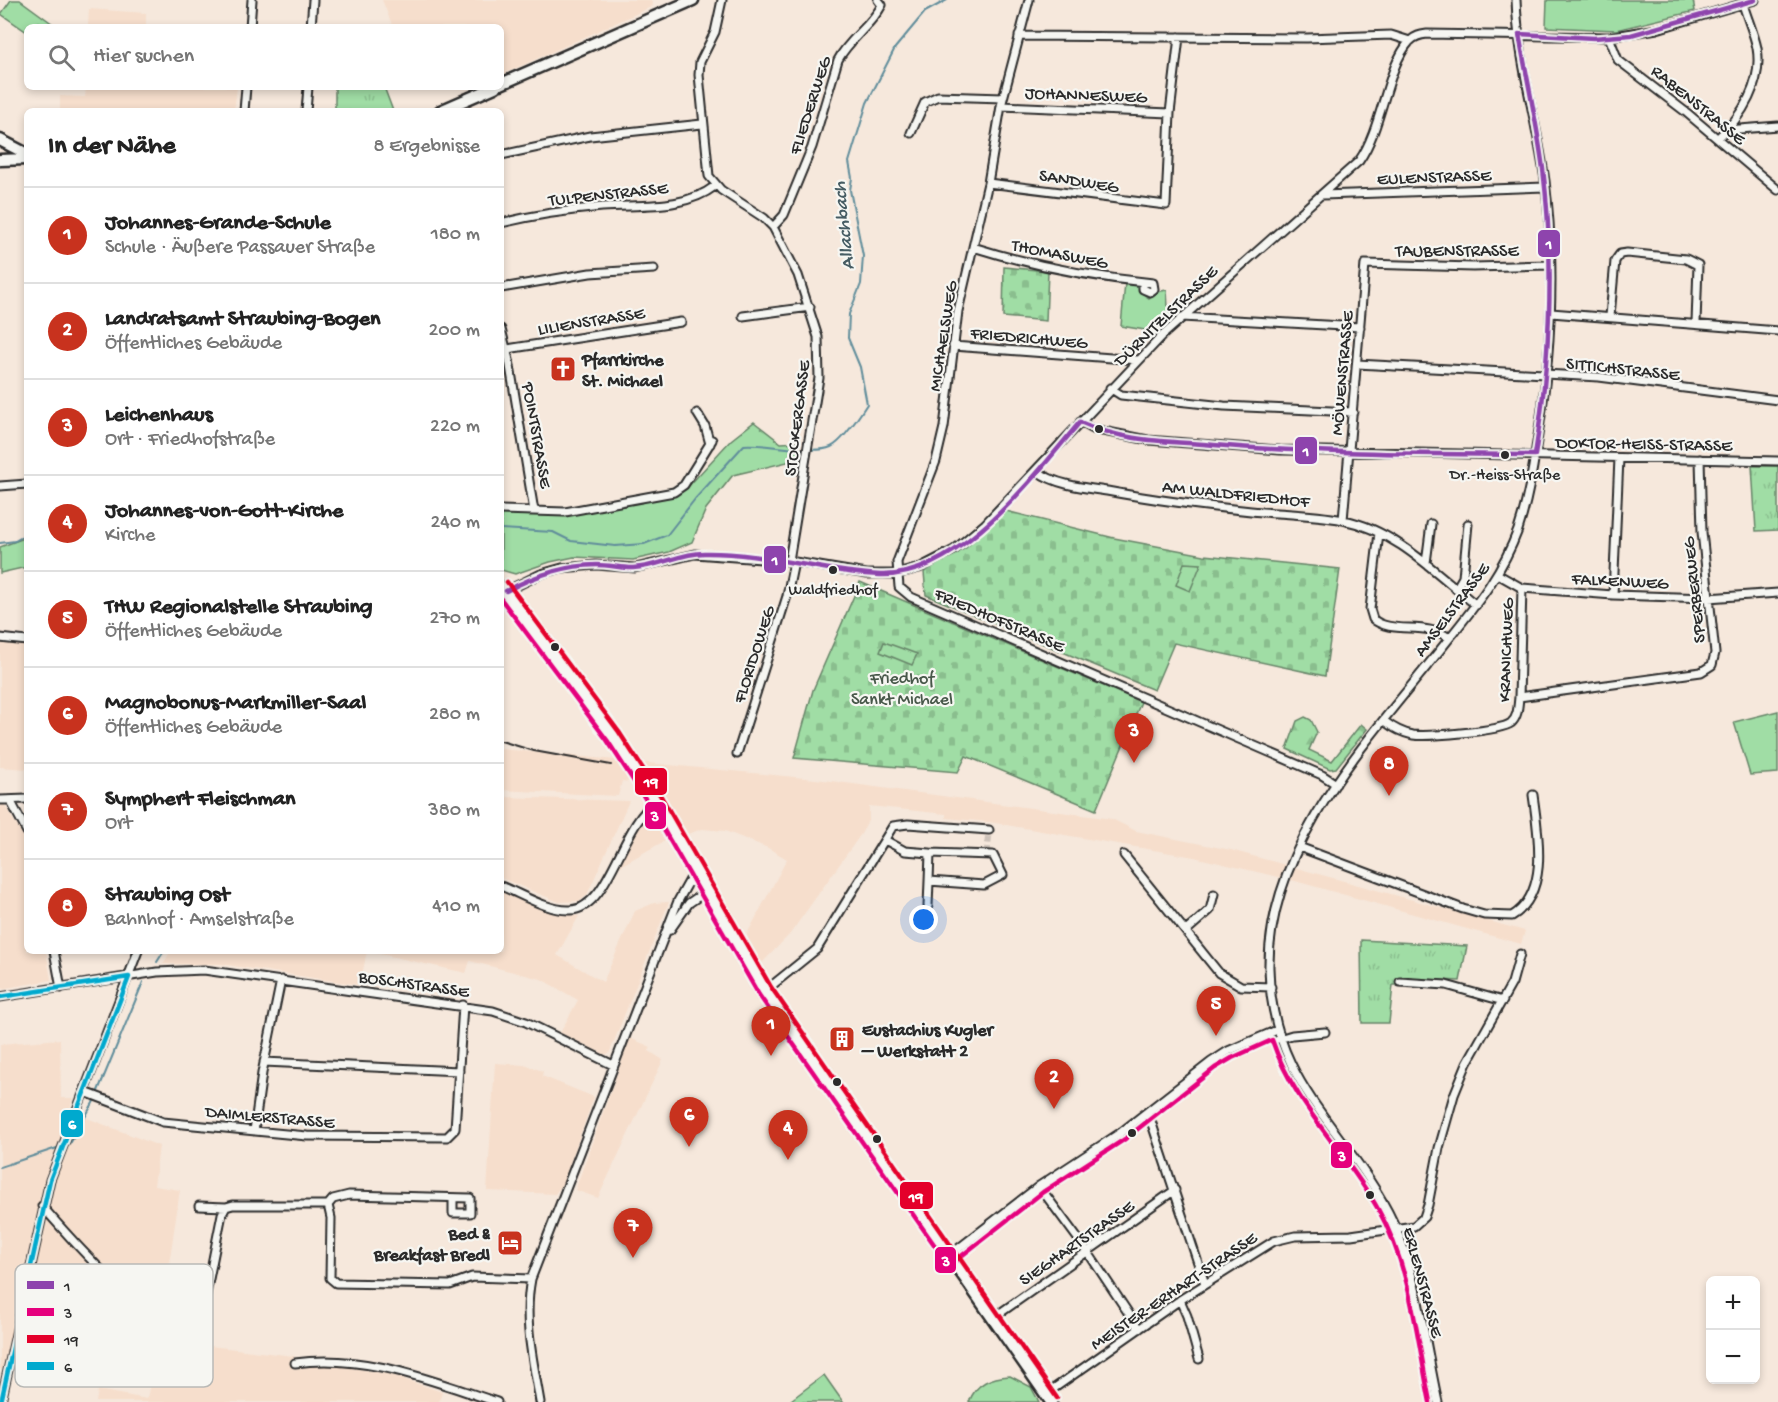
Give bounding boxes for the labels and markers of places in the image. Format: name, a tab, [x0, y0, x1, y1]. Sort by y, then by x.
place label: Pfarrkirche St. Michael	[581, 351, 664, 393]
church icon: Pfarrkirche St. Michael	[548, 354, 578, 384]
unlabelled marker	[1093, 423, 1105, 435]
marker: Dr.-Heiss-Straße	[1499, 449, 1511, 461]
place label: Dr.-Heiss-Straße	[1449, 467, 1561, 486]
marker: Waldfriedhof	[827, 564, 839, 576]
place label: Waldfriedhof	[789, 582, 879, 601]
unlabelled marker	[549, 641, 561, 653]
pin: 3	[1114, 714, 1154, 763]
pin: 8	[1370, 746, 1408, 796]
pin: 5	[1196, 986, 1236, 1036]
pin: 1	[752, 1006, 790, 1056]
place label: Eustachius Kugler – Werkstatt 2	[861, 1021, 996, 1063]
building icon: Eustachius Kugler – Werkstatt 2	[827, 1024, 857, 1054]
pin: 2	[1034, 1060, 1074, 1109]
unlabelled marker	[831, 1076, 843, 1088]
pin: 6	[670, 1098, 708, 1147]
pin: 4	[768, 1110, 808, 1160]
unlabelled marker	[1126, 1127, 1138, 1139]
unlabelled marker	[871, 1133, 883, 1145]
unlabelled marker	[1364, 1189, 1376, 1201]
pin: 7	[614, 1208, 652, 1258]
place label: Bed & Breakfast Bredl	[373, 1225, 491, 1267]
hotel icon: Bed & Breakfast Bredl	[495, 1228, 525, 1258]

